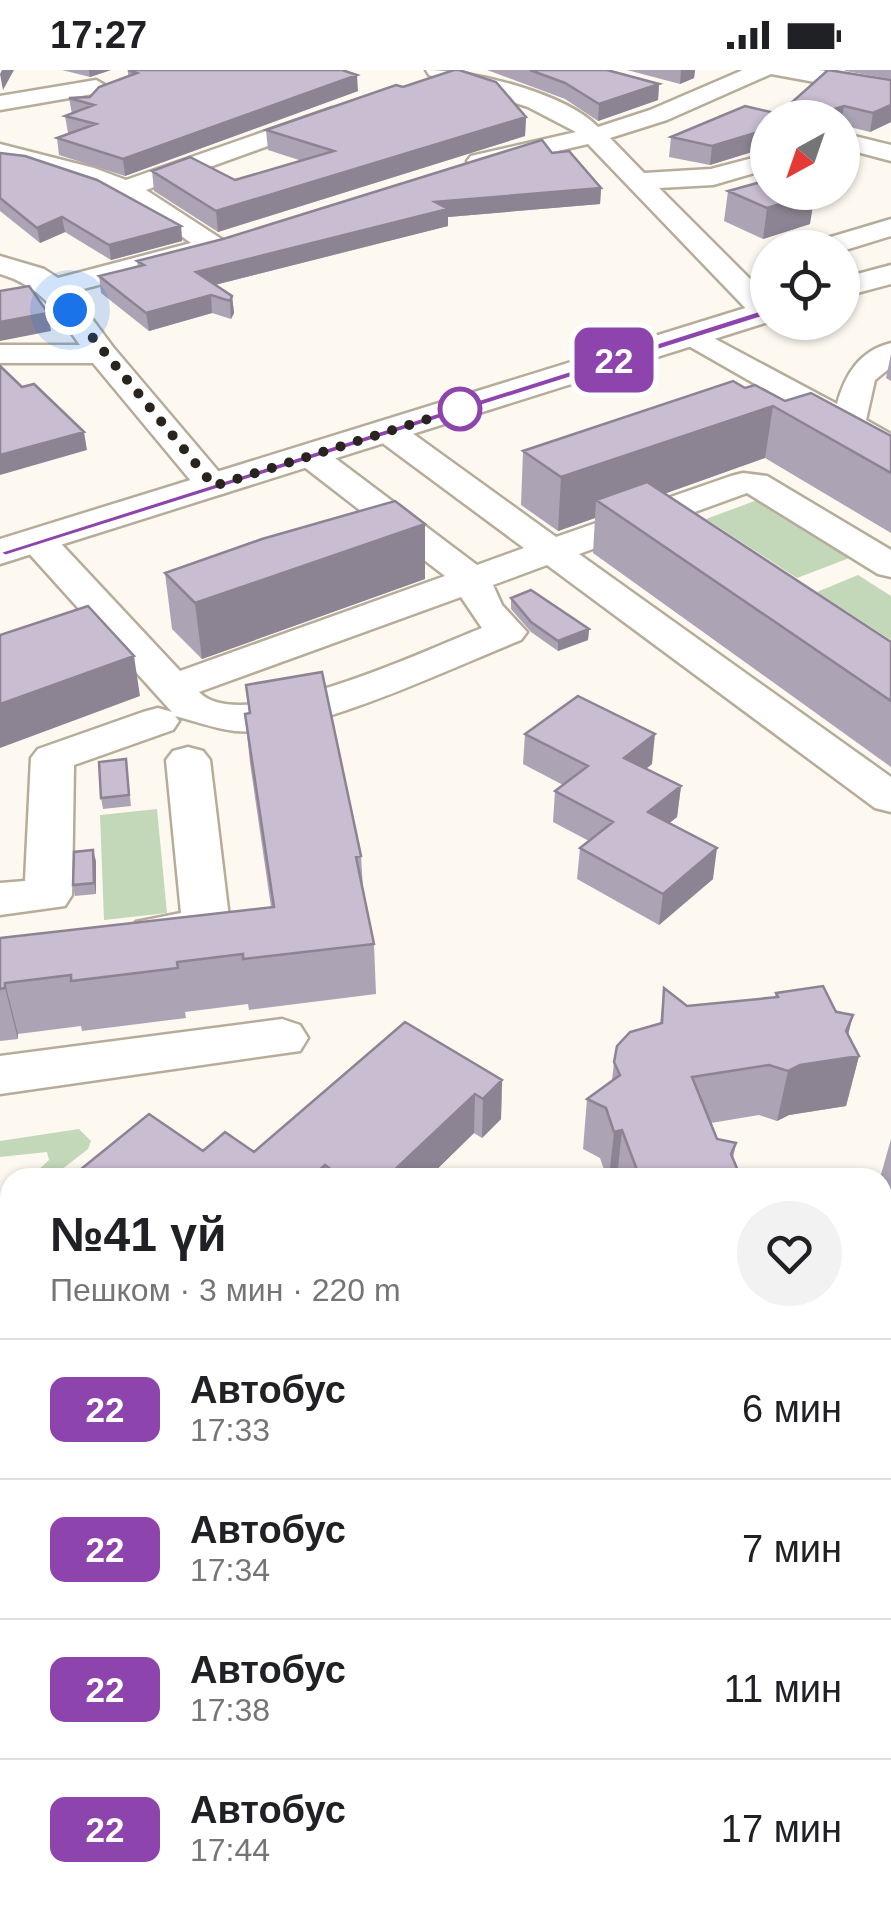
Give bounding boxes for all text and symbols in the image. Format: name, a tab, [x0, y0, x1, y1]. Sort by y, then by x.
text: 17:27	[50, 14, 147, 56]
north arrow	[750, 100, 860, 210]
map controls	[750, 100, 860, 340]
button: locate	[750, 230, 860, 340]
your location	[45, 285, 95, 335]
line badge: 22	[569, 328, 659, 392]
text: 22	[595, 341, 633, 380]
unlabelled marker	[439, 388, 481, 430]
button: heart	[737, 1201, 842, 1306]
text: №41 үй	[50, 1208, 226, 1261]
text: Пешком · 3 мин · 220 m	[50, 1272, 401, 1308]
text: Автобус	[190, 1369, 346, 1411]
text: 6 мин	[742, 1388, 842, 1430]
text: 22	[86, 1390, 124, 1429]
text: 17:33	[190, 1412, 270, 1448]
text: Автобус	[190, 1509, 346, 1551]
text: 7 мин	[742, 1528, 842, 1570]
text: 22	[86, 1530, 124, 1569]
text: 17:34	[190, 1552, 270, 1588]
text: Автобус	[190, 1649, 346, 1691]
text: 11 мин	[724, 1668, 842, 1710]
text: 22	[86, 1670, 124, 1709]
text: 17:38	[190, 1692, 270, 1728]
text: Автобус	[190, 1789, 346, 1831]
text: 17 мин	[721, 1808, 842, 1850]
text: 22	[86, 1810, 124, 1849]
text: 17:44	[190, 1832, 270, 1868]

